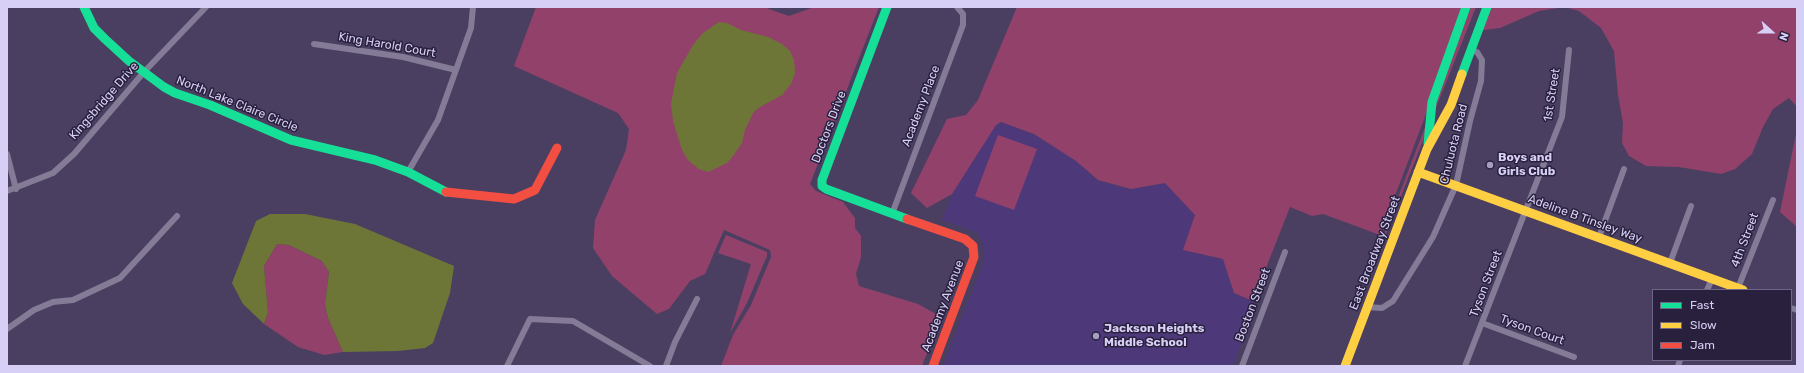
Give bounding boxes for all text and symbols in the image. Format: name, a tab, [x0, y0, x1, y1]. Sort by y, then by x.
north arrow	[1752, 12, 1792, 52]
street label: King Harold Court	[337, 29, 437, 61]
text: N	[1776, 30, 1791, 42]
street label: Kingsbridge Drive	[66, 59, 142, 143]
street label: Academy Place	[899, 63, 943, 149]
street label: 1st Street	[1541, 67, 1563, 123]
street label: North Lake Claire Circle	[174, 73, 300, 135]
street label: Doctors Drive	[809, 89, 849, 165]
street label: Chuluota Road	[1437, 102, 1471, 186]
place label: Boys and Girls Club	[1498, 151, 1555, 179]
marker: Boys and Girls Club	[1485, 160, 1495, 170]
street label: Adeline B Tinsley Way	[1526, 192, 1644, 246]
street label: East Broadway Street	[1347, 194, 1403, 312]
street label: 4th Street	[1728, 211, 1762, 269]
street label: Tyson Street	[1467, 249, 1505, 319]
street label: Academy Avenue	[919, 258, 967, 354]
street label: Boston Street	[1232, 266, 1274, 344]
legend	[1652, 289, 1792, 361]
text: Fast	[1690, 298, 1714, 312]
street label: Tyson Court	[1498, 312, 1566, 348]
text: Slow	[1690, 318, 1717, 332]
place label: Jackson Heights Middle School	[1104, 322, 1204, 350]
marker: Jackson Heights Middle School	[1091, 331, 1101, 341]
text: Jam	[1690, 338, 1715, 352]

